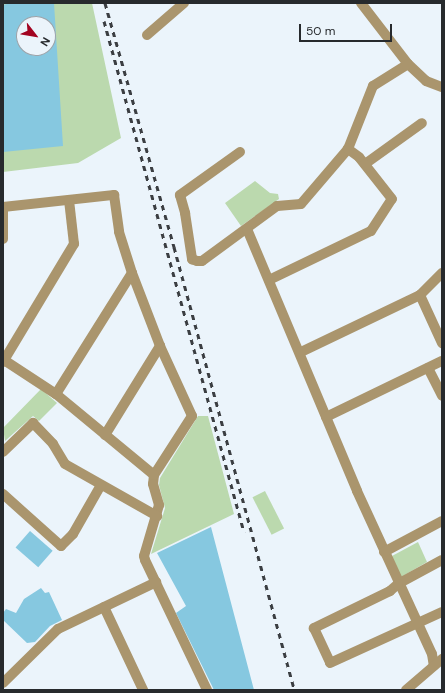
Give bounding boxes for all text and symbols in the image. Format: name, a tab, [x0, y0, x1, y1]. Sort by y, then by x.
north arrow	[16, 16, 56, 56]
scale bar	[301, 16, 394, 42]
text: 50 m	[306, 23, 335, 39]
text: N	[37, 35, 53, 49]

